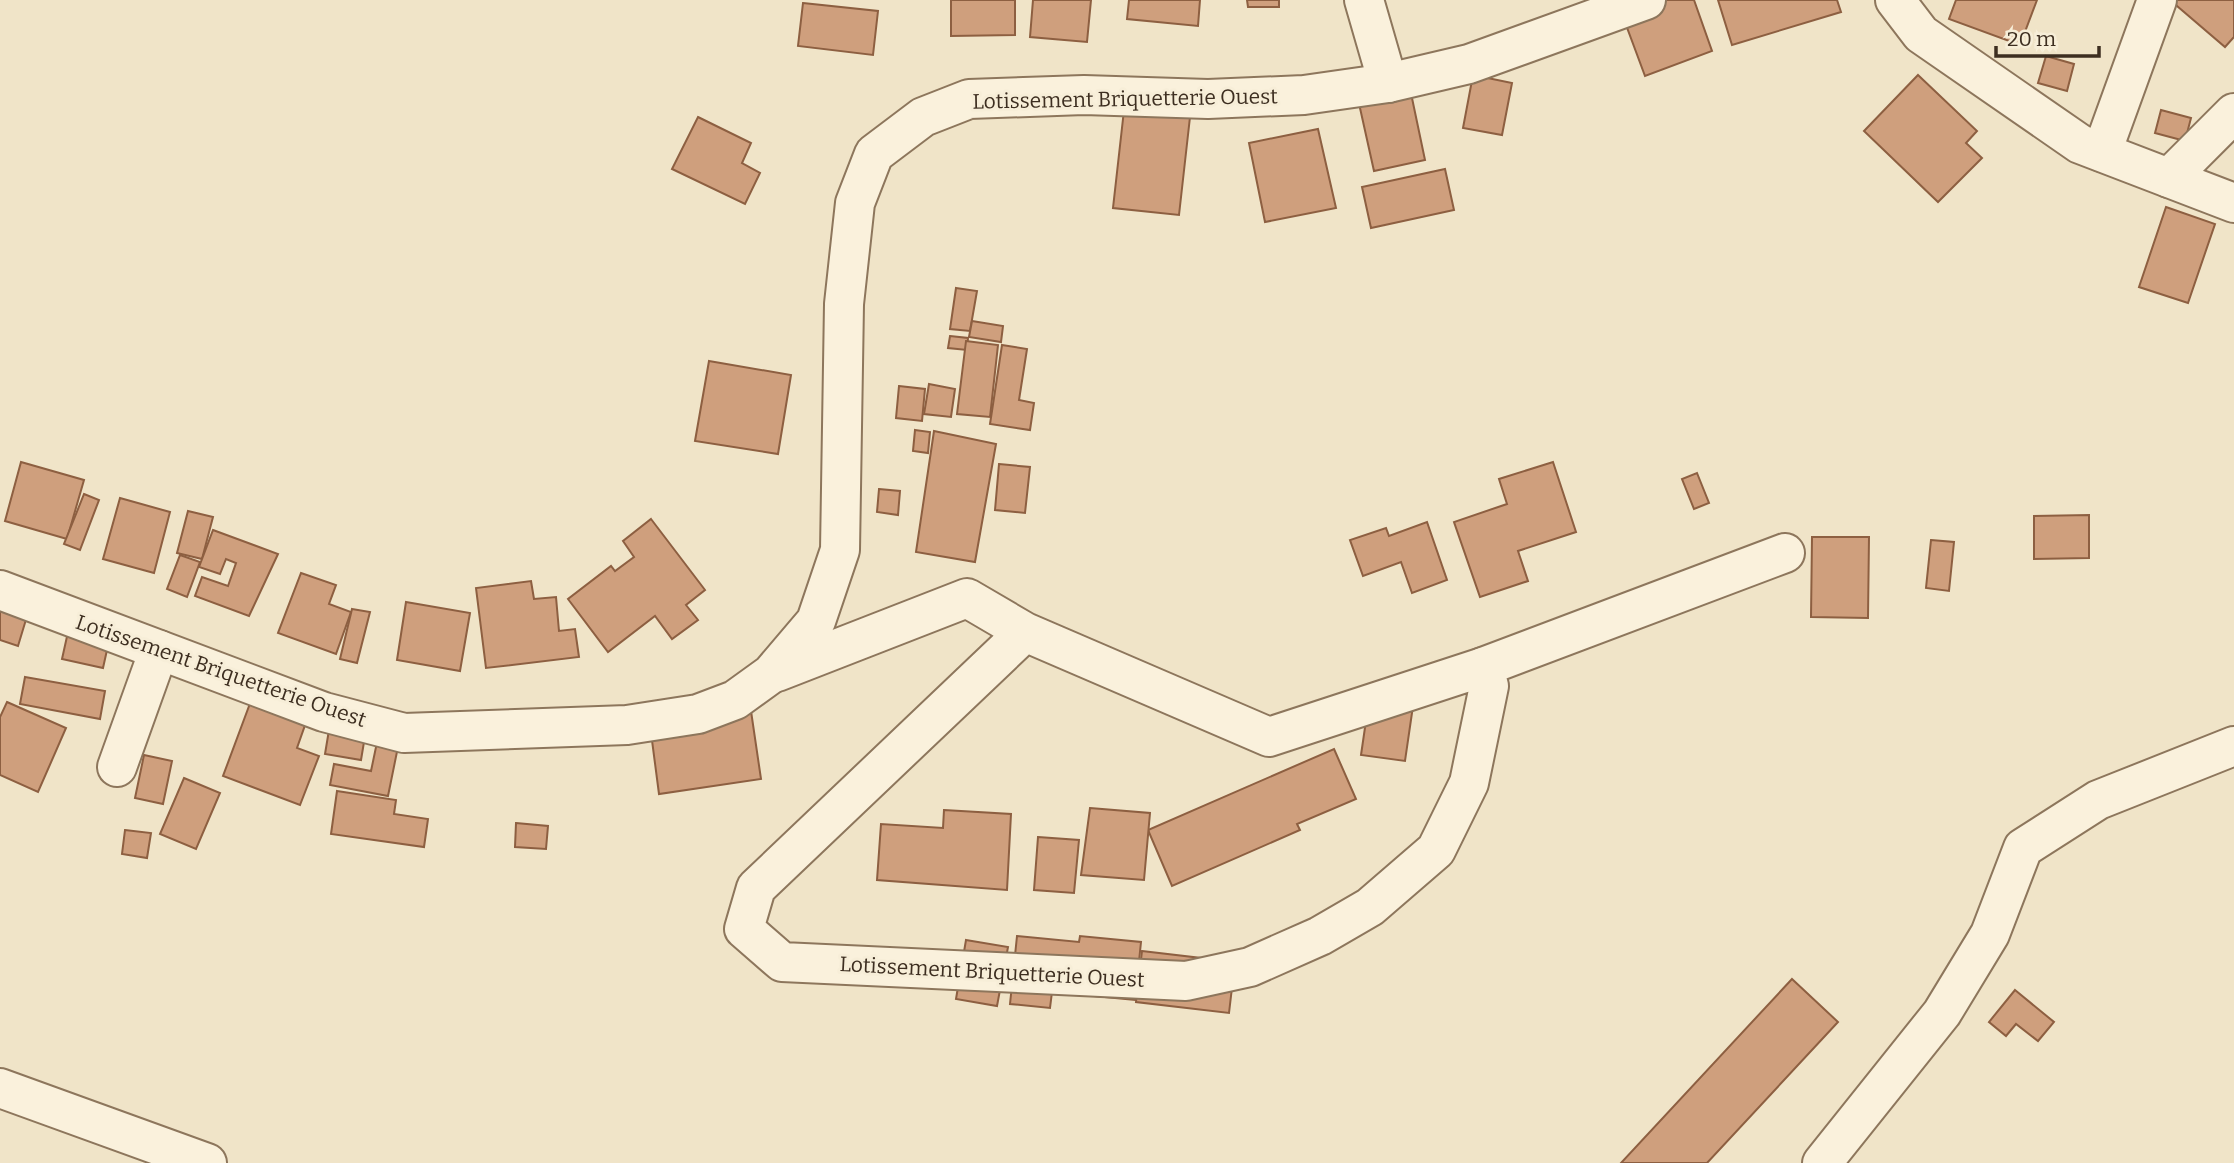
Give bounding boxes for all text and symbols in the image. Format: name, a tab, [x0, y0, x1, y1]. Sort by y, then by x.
scale bar	[1996, 14, 2099, 58]
text: 20 m	[2007, 26, 2056, 52]
street label: Lotissement Briquetterie Ouest	[972, 83, 1278, 115]
street label: Lotissement Briquetterie Ouest	[72, 609, 370, 733]
street label: Lotissement Briquetterie Ouest	[839, 951, 1146, 993]

